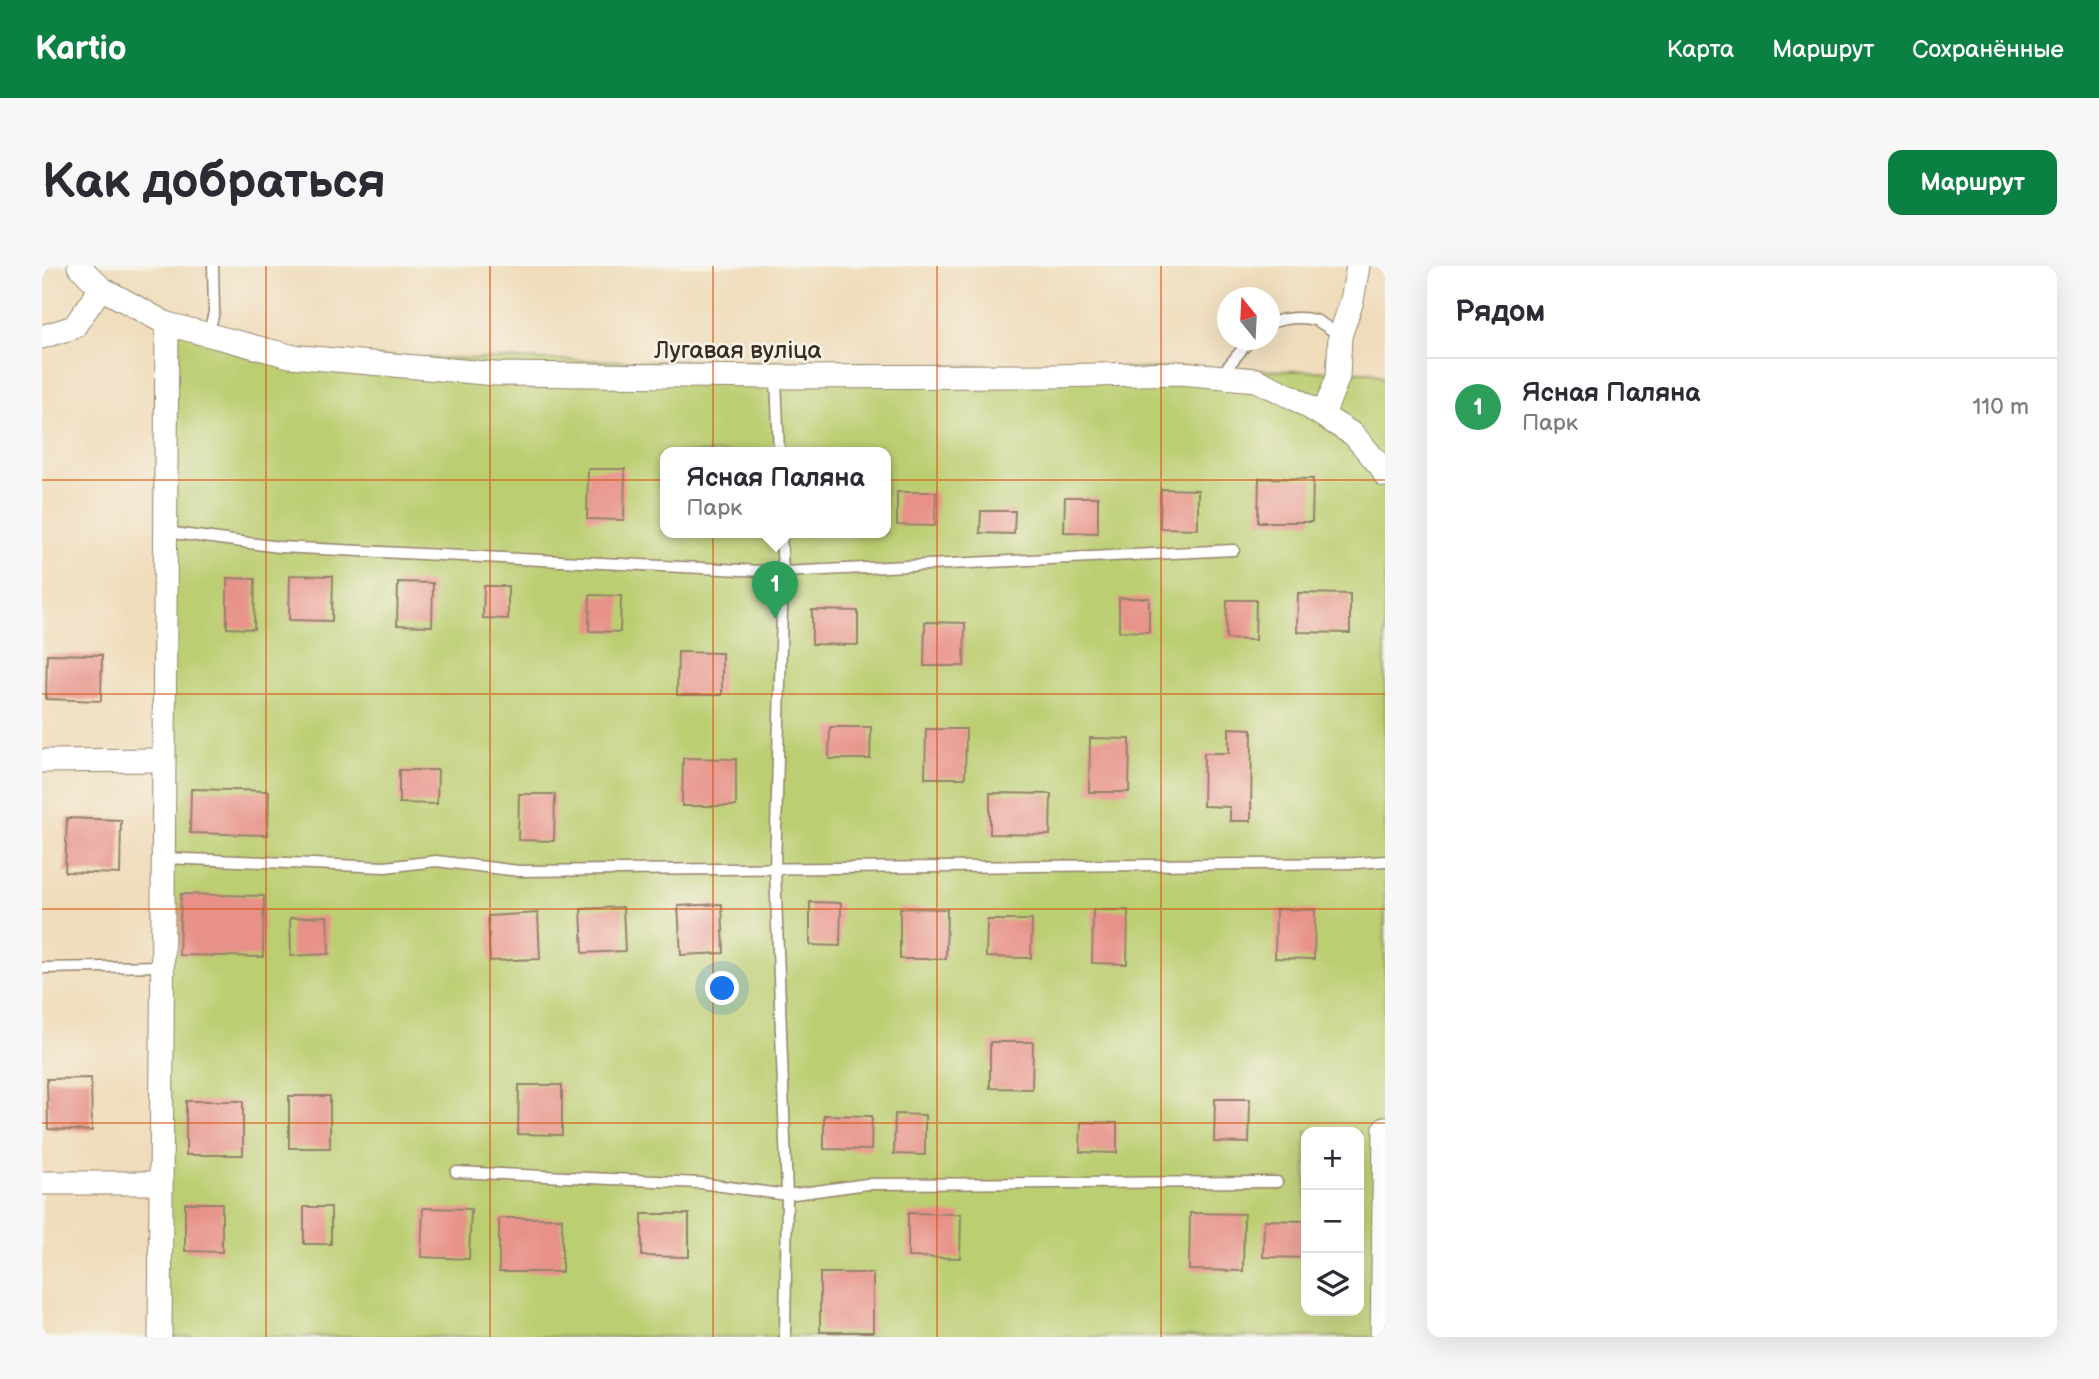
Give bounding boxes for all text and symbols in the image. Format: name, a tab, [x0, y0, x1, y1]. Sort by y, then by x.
text: Kartio	[35, 29, 127, 69]
text: Карта	[1667, 35, 1734, 64]
text: Маршрут	[1772, 35, 1874, 64]
text: Сохранённые	[1912, 35, 2064, 64]
button: Маршрут	[1888, 150, 2057, 215]
text: Как добраться	[42, 153, 386, 212]
north arrow	[1217, 287, 1280, 350]
text: Рядом	[1455, 294, 1545, 330]
street label: Лугавая вуліца	[653, 336, 822, 365]
text: Ясная Паляна	[1522, 378, 1700, 409]
text: 1	[1473, 393, 1483, 421]
text: 110 m	[1972, 393, 2029, 421]
text: Парк	[1522, 409, 1578, 437]
popup	[660, 447, 891, 538]
text: Ясная Паляна	[686, 463, 865, 494]
text: Парк	[686, 494, 742, 522]
pin: 1	[752, 561, 798, 619]
your location	[705, 971, 739, 1005]
map controls	[1301, 1127, 1364, 1316]
button: +	[1301, 1127, 1364, 1190]
button: −	[1301, 1190, 1364, 1253]
button: layers	[1301, 1253, 1364, 1316]

